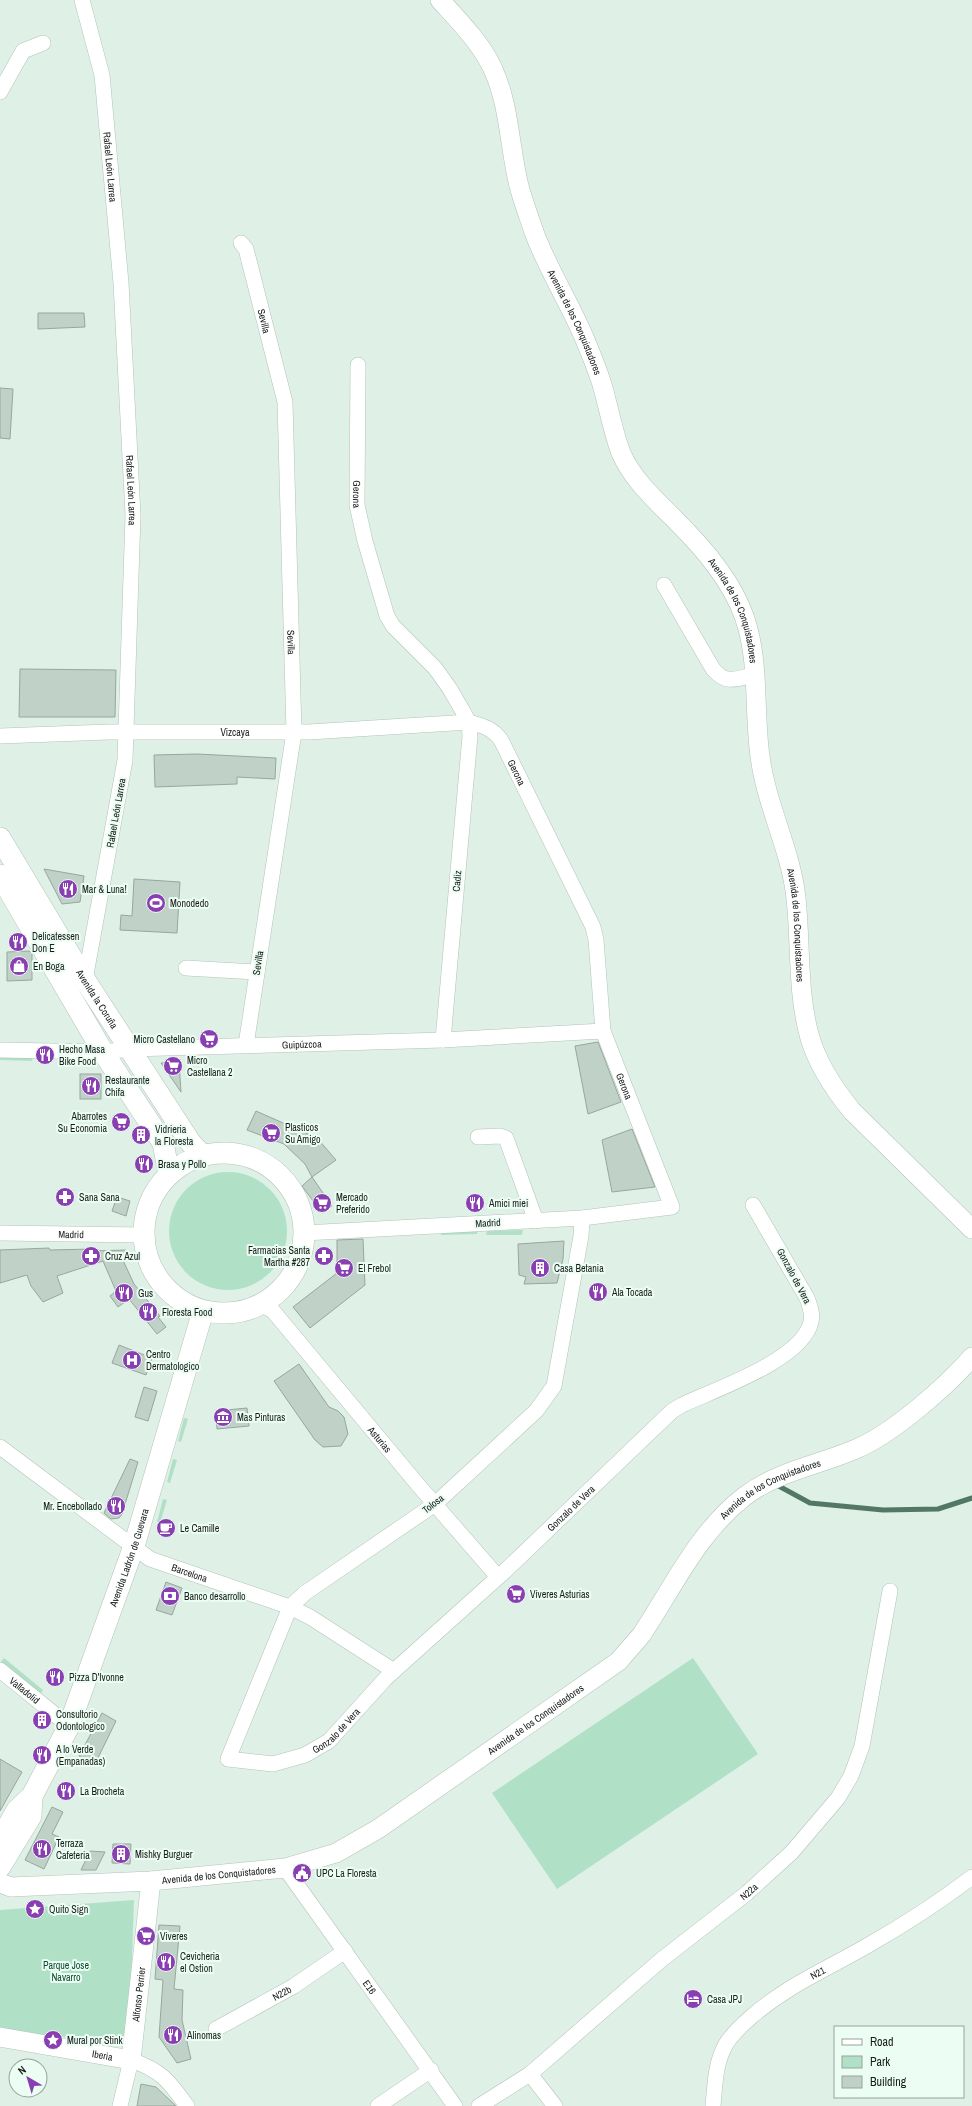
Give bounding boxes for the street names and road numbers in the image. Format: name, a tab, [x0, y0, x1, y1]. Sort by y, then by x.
street label: Rafael León Larrea	[101, 131, 120, 203]
street label: Avenida de los Conquistadores	[545, 267, 605, 376]
street label: Sevilla	[255, 307, 274, 335]
street label: Rafael León Larrea	[123, 455, 140, 526]
street label: Gerona	[350, 480, 364, 509]
street label: Avenida de los Conquistadores	[705, 554, 760, 664]
street label: Sevilla	[285, 630, 298, 655]
street label: Vizcaya	[220, 726, 250, 739]
street label: Gerona	[505, 757, 529, 788]
street label: Rafael León Larrea	[104, 777, 129, 849]
street label: Avenida de los Conquistadores	[784, 866, 807, 983]
street label: Cadiz	[450, 870, 464, 892]
street label: Sevilla	[250, 949, 266, 976]
street label: Avenida la Coruña	[73, 966, 121, 1031]
street label: Guipúzcoa	[282, 1037, 322, 1051]
street label: Gerona	[613, 1071, 636, 1101]
street label: Madrid	[475, 1216, 501, 1230]
street label: Madrid	[58, 1227, 84, 1241]
street label: Gonzalo de Vera	[774, 1246, 814, 1306]
street label: Asturias	[365, 1423, 395, 1455]
street label: Avenida de los Conquistadores	[716, 1456, 822, 1522]
street label: Gonzalo de Vera	[544, 1482, 598, 1534]
street label: Tolosa	[420, 1491, 447, 1516]
street label: Avenida Ladrón de Guevara	[106, 1506, 151, 1609]
street label: Barcelona	[170, 1560, 210, 1585]
street label: Valladolid	[7, 1674, 43, 1706]
street label: Avenida de los Conquistadores	[484, 1681, 586, 1758]
street label: Gonzalo de Vera	[310, 1705, 363, 1756]
street label: Avenida de los Conquistadores	[160, 1862, 276, 1887]
street label: N22a	[737, 1880, 761, 1903]
street label: N21	[808, 1963, 828, 1982]
street label: Alfonso Perrier	[129, 1966, 148, 2023]
street label: E16	[360, 1977, 380, 1997]
street label: N22b	[270, 1982, 294, 2003]
street label: Iberia	[91, 2047, 114, 2063]

